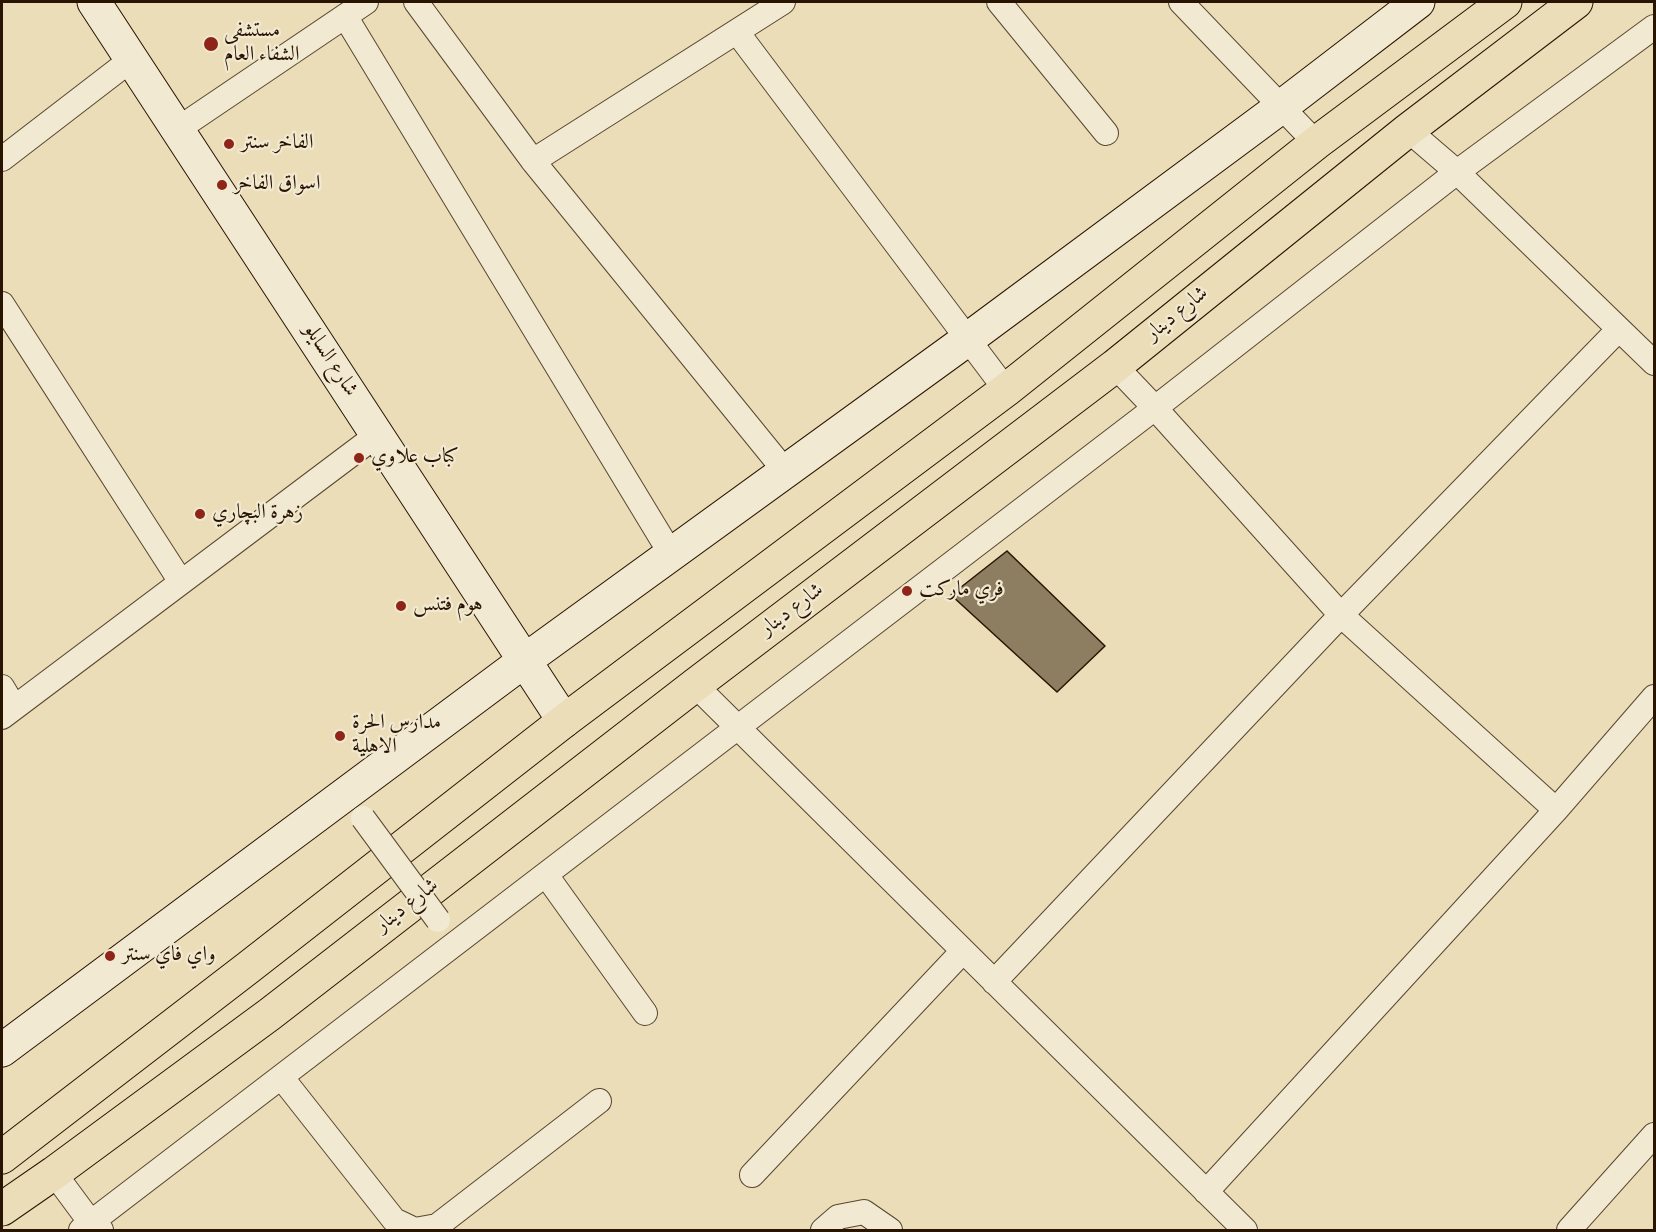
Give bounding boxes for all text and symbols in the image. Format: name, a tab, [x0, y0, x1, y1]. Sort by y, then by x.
place label: مستشفى الشفاء العام	[224, 19, 300, 69]
marker: مستشفى الشفاء العام	[202, 35, 220, 53]
place label: الفاخر سنتر	[241, 131, 313, 157]
marker: الفاخر سنتر	[222, 137, 236, 151]
place label: اسواق الفاخر	[234, 172, 321, 198]
marker: اسواق الفاخر	[215, 178, 229, 192]
street label: شارع دينار	[1142, 282, 1214, 348]
street label: شارع السايلو	[296, 320, 362, 402]
place label: كباب علاوي	[371, 445, 459, 471]
marker: كباب علاوي	[352, 451, 366, 465]
place label: زهرة البچاري	[212, 501, 303, 527]
marker: زهرة البچاري	[193, 507, 207, 521]
place label: فري ماركت	[919, 578, 1004, 604]
street label: شارع دينار	[756, 579, 830, 643]
marker: فري ماركت	[900, 584, 914, 598]
place label: هوم فتنس	[413, 593, 483, 619]
marker: هوم فتنس	[394, 599, 408, 613]
place label: مدارس الحرة الاهلية	[352, 711, 441, 761]
marker: مدارس الحرة الاهلية	[333, 729, 347, 743]
street label: شارع دينار	[371, 875, 445, 939]
place label: واي فاي سنتر	[122, 943, 216, 969]
marker: واي فاي سنتر	[103, 949, 117, 963]

